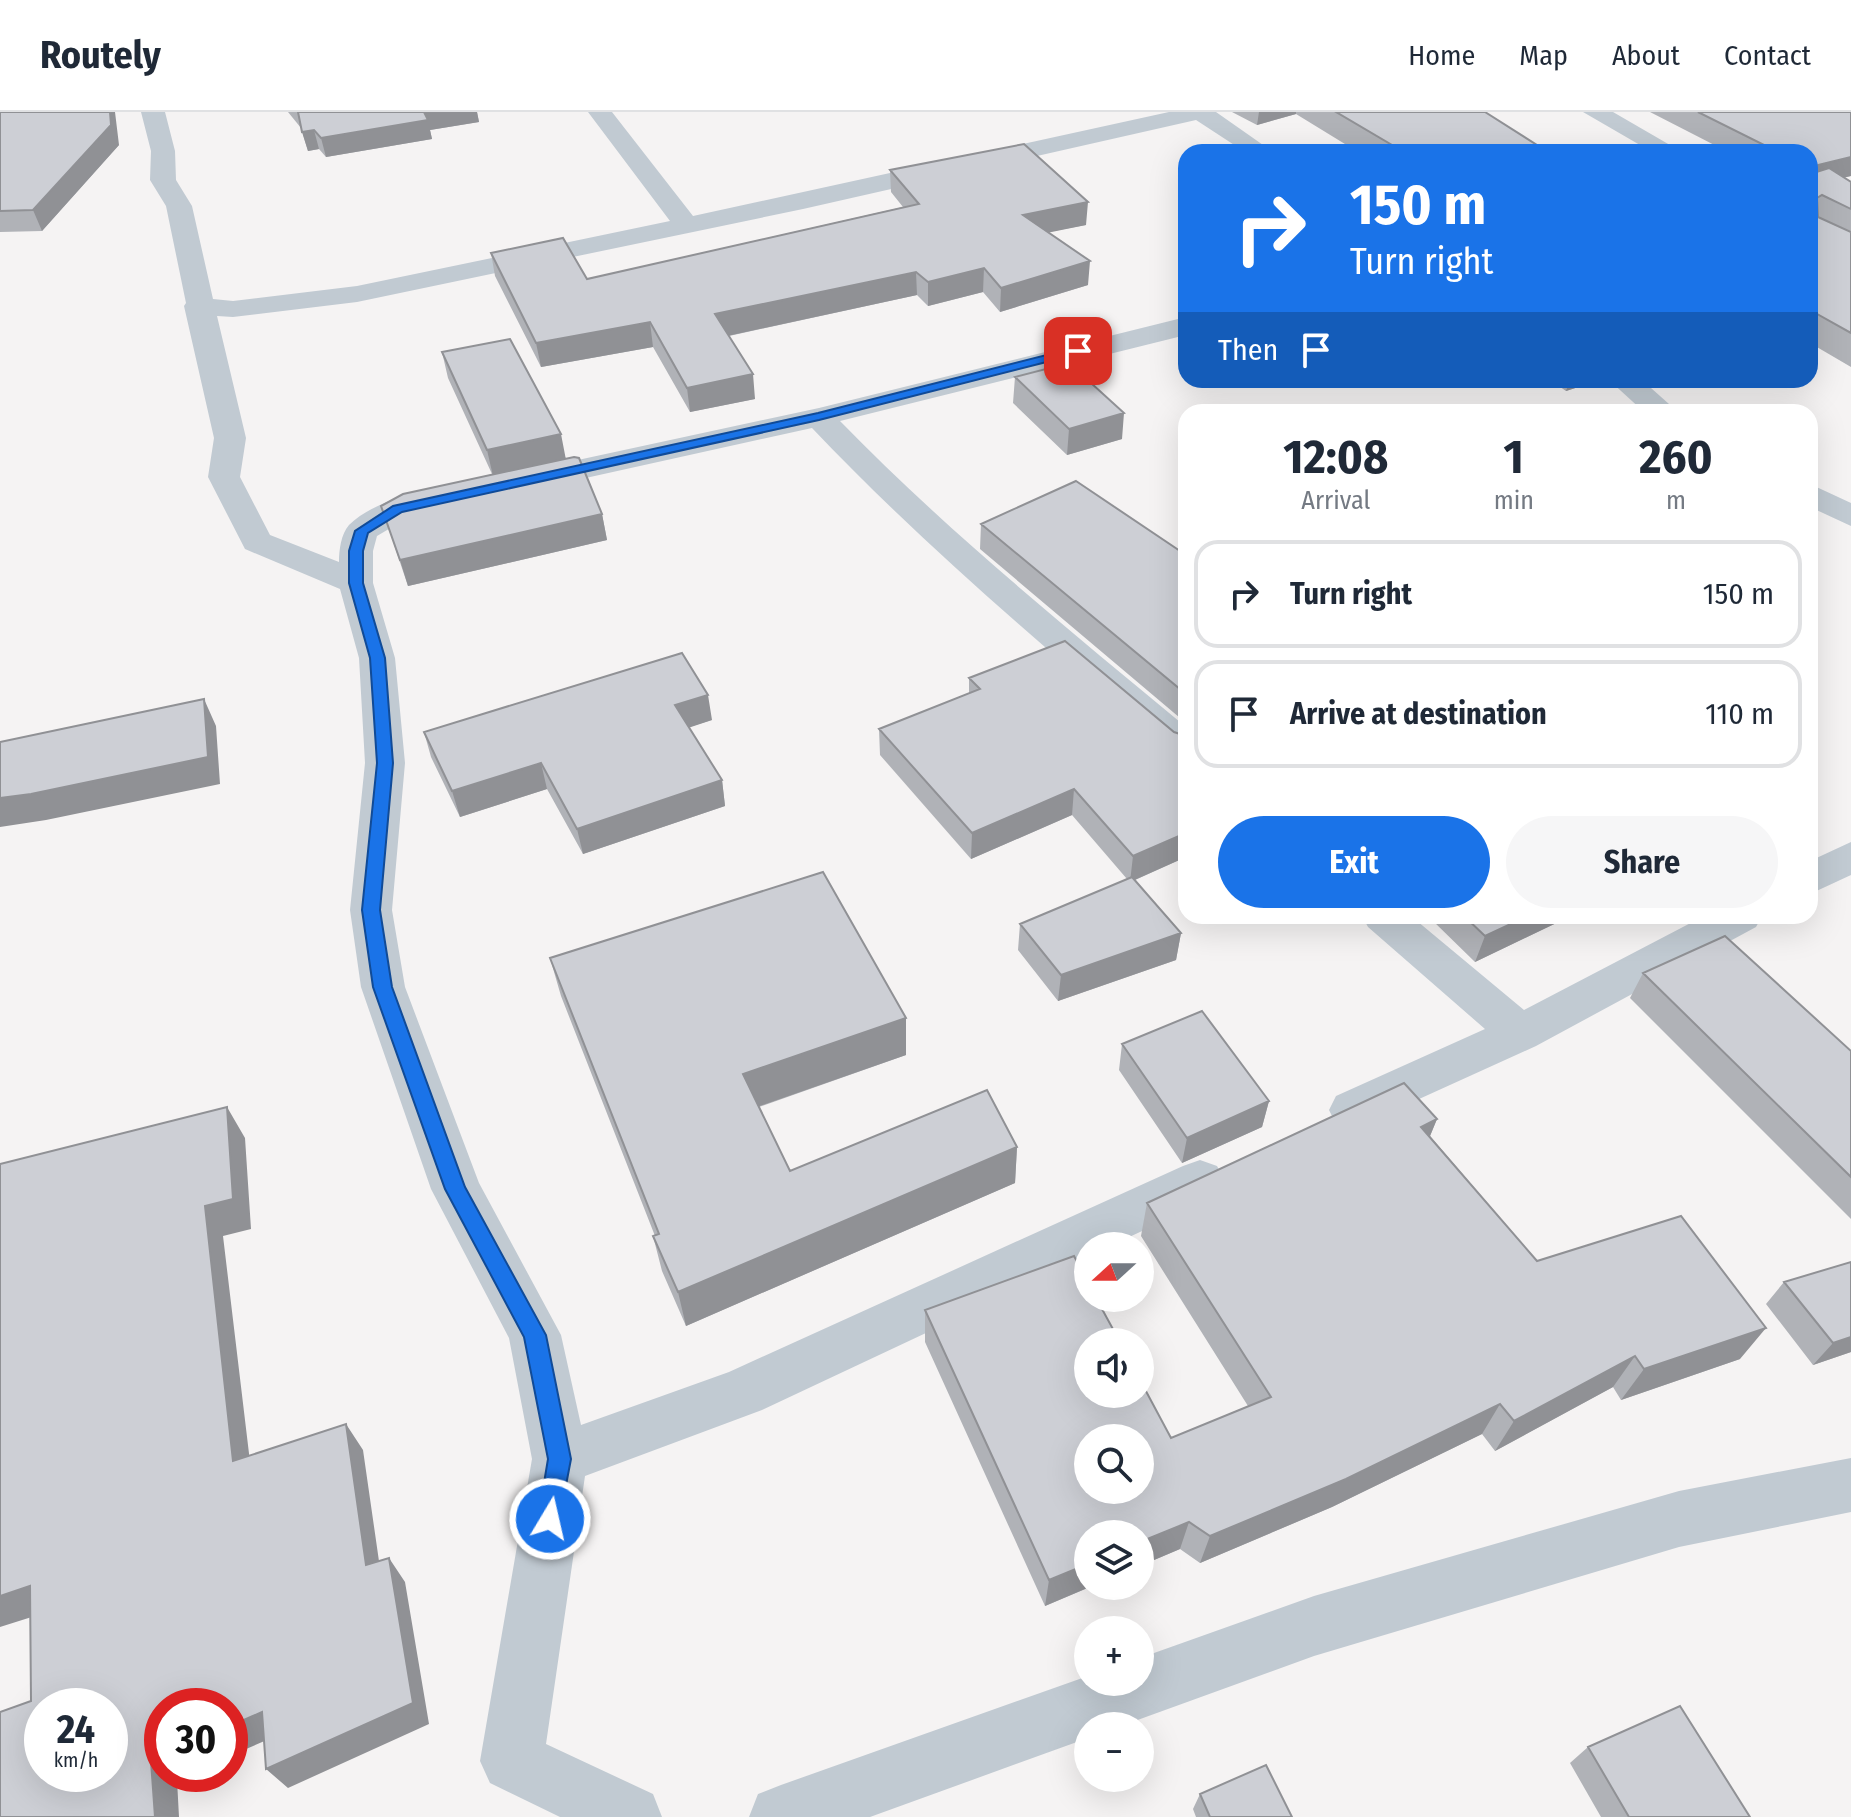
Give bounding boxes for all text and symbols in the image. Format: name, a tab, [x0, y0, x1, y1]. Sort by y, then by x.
text: Routely	[40, 32, 161, 78]
text: Home	[1408, 39, 1475, 72]
text: Map	[1519, 39, 1568, 72]
text: About	[1612, 39, 1680, 72]
text: Contact	[1724, 39, 1811, 72]
text: 150 m	[1350, 172, 1486, 239]
icon: right	[1218, 176, 1322, 280]
text: Turn right	[1350, 240, 1493, 284]
pin	[1044, 317, 1112, 385]
icon: arrive	[1294, 328, 1338, 372]
icon: arrive	[1056, 329, 1100, 373]
text: Then	[1218, 332, 1278, 368]
text: 12:08	[1283, 428, 1388, 486]
text: 1	[1504, 428, 1524, 486]
text: 260	[1639, 428, 1713, 486]
text: Arrival	[1301, 485, 1370, 516]
text: min	[1494, 485, 1534, 516]
text: m	[1666, 485, 1686, 516]
icon: right	[1222, 572, 1266, 616]
text: Turn right	[1290, 576, 1412, 612]
text: 150 m	[1703, 576, 1774, 612]
icon: arrive	[1222, 692, 1266, 736]
text: Arrive at destination	[1290, 696, 1547, 732]
text: 110 m	[1705, 696, 1774, 732]
button: Exit	[1218, 816, 1490, 908]
button: Share	[1506, 816, 1778, 908]
north arrow	[1074, 1232, 1154, 1312]
map controls	[1074, 1232, 1154, 1792]
button: sound	[1074, 1328, 1154, 1408]
button: search	[1074, 1424, 1154, 1504]
position arrow	[508, 1477, 592, 1561]
button: layers	[1074, 1520, 1154, 1600]
button: +	[1074, 1616, 1154, 1696]
speed limit sign: 30	[144, 1688, 248, 1792]
text: 24	[57, 1706, 95, 1754]
button: −	[1074, 1712, 1154, 1792]
text: km/h	[54, 1748, 98, 1772]

